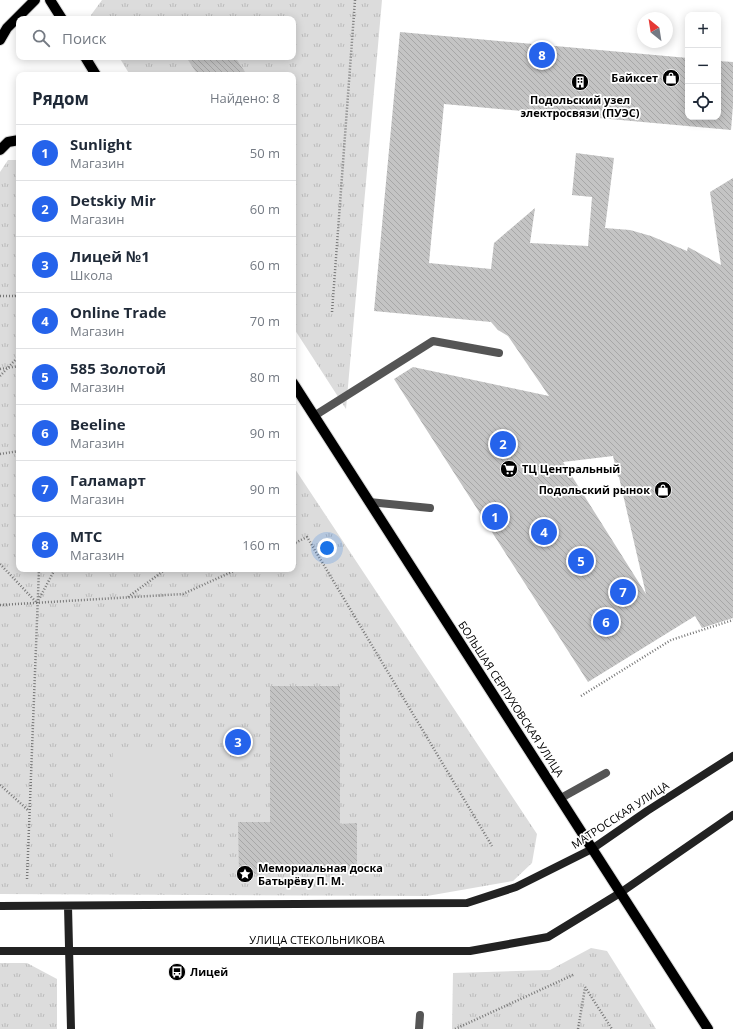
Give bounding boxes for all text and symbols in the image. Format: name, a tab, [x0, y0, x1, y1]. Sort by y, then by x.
north arrow	[637, 12, 673, 48]
map controls	[685, 12, 721, 120]
button: +	[685, 12, 721, 48]
search box	[16, 16, 296, 60]
icon: search	[30, 27, 52, 49]
text: Поиск	[62, 28, 106, 48]
pin: 8	[529, 40, 555, 70]
button: −	[685, 48, 721, 84]
shop icon: Байксет	[661, 68, 681, 88]
place label: Байксет	[611, 70, 658, 85]
building icon: Подольский узел электросвязи (ПУЭС)	[570, 72, 590, 92]
button: locate	[685, 84, 721, 120]
text: Рядом	[32, 87, 89, 110]
text: Найдено: 8	[210, 89, 280, 107]
place label: Подольский узел электросвязи (ПУЭС)	[520, 92, 640, 120]
text: Sunlight	[70, 134, 132, 154]
text: 1	[41, 144, 49, 162]
text: 50 m	[250, 144, 280, 162]
text: Магазин	[70, 154, 125, 172]
text: Detskiy Mir	[70, 190, 156, 210]
text: 2	[41, 200, 49, 218]
text: 60 m	[250, 200, 280, 218]
text: Магазин	[70, 210, 125, 228]
text: Лицeй №1	[70, 246, 150, 266]
text: 3	[41, 256, 49, 274]
text: 60 m	[250, 256, 280, 274]
text: Школа	[70, 266, 113, 284]
text: Online Trade	[70, 302, 166, 322]
text: 4	[41, 312, 49, 330]
text: 70 m	[250, 312, 280, 330]
text: Магазин	[70, 322, 125, 340]
text: 585 Золотой	[70, 358, 166, 378]
text: 5	[41, 368, 49, 386]
text: 80 m	[250, 368, 280, 386]
text: Магазин	[70, 378, 125, 396]
text: Beeline	[70, 414, 126, 434]
text: 6	[41, 424, 49, 442]
text: 90 m	[250, 424, 280, 442]
pin: 2	[490, 429, 516, 459]
text: Магазин	[70, 434, 125, 452]
supermarket icon: ТЦ Центральный	[499, 459, 519, 479]
place label: ТЦ Центральный	[522, 461, 620, 476]
text: Галамарт	[70, 470, 146, 490]
text: 7	[41, 480, 49, 498]
text: 90 m	[250, 480, 280, 498]
shop icon: Подольский рынок	[653, 480, 673, 500]
place label: Подольский рынок	[539, 482, 650, 497]
text: Магазин	[70, 490, 125, 508]
pin: 1	[482, 502, 508, 532]
pin: 4	[531, 517, 557, 547]
text: МТС	[70, 526, 102, 546]
text: 8	[41, 536, 49, 554]
text: 160 m	[242, 536, 280, 554]
your location	[317, 538, 337, 558]
text: Магазин	[70, 546, 125, 564]
pin: 5	[568, 546, 594, 576]
pin: 7	[610, 577, 636, 607]
pin: 6	[593, 607, 619, 637]
street label: БОЛЬШАЯ СЕРПУХОВСКАЯ УЛИЦА	[455, 618, 568, 780]
pin: 3	[225, 727, 251, 757]
street label: МАТРОССКАЯ УЛИЦА	[568, 777, 671, 852]
place label: Мемориальная доска Батырёву П. М.	[258, 860, 383, 888]
place icon: Мемориальная доска Батырёву П. М.	[235, 864, 255, 884]
street label: УЛИЦА СТЕКОЛЬНИКОВА	[249, 932, 385, 947]
bus stop icon: Лицeй	[167, 962, 187, 982]
place label: Лицeй	[190, 964, 228, 979]

